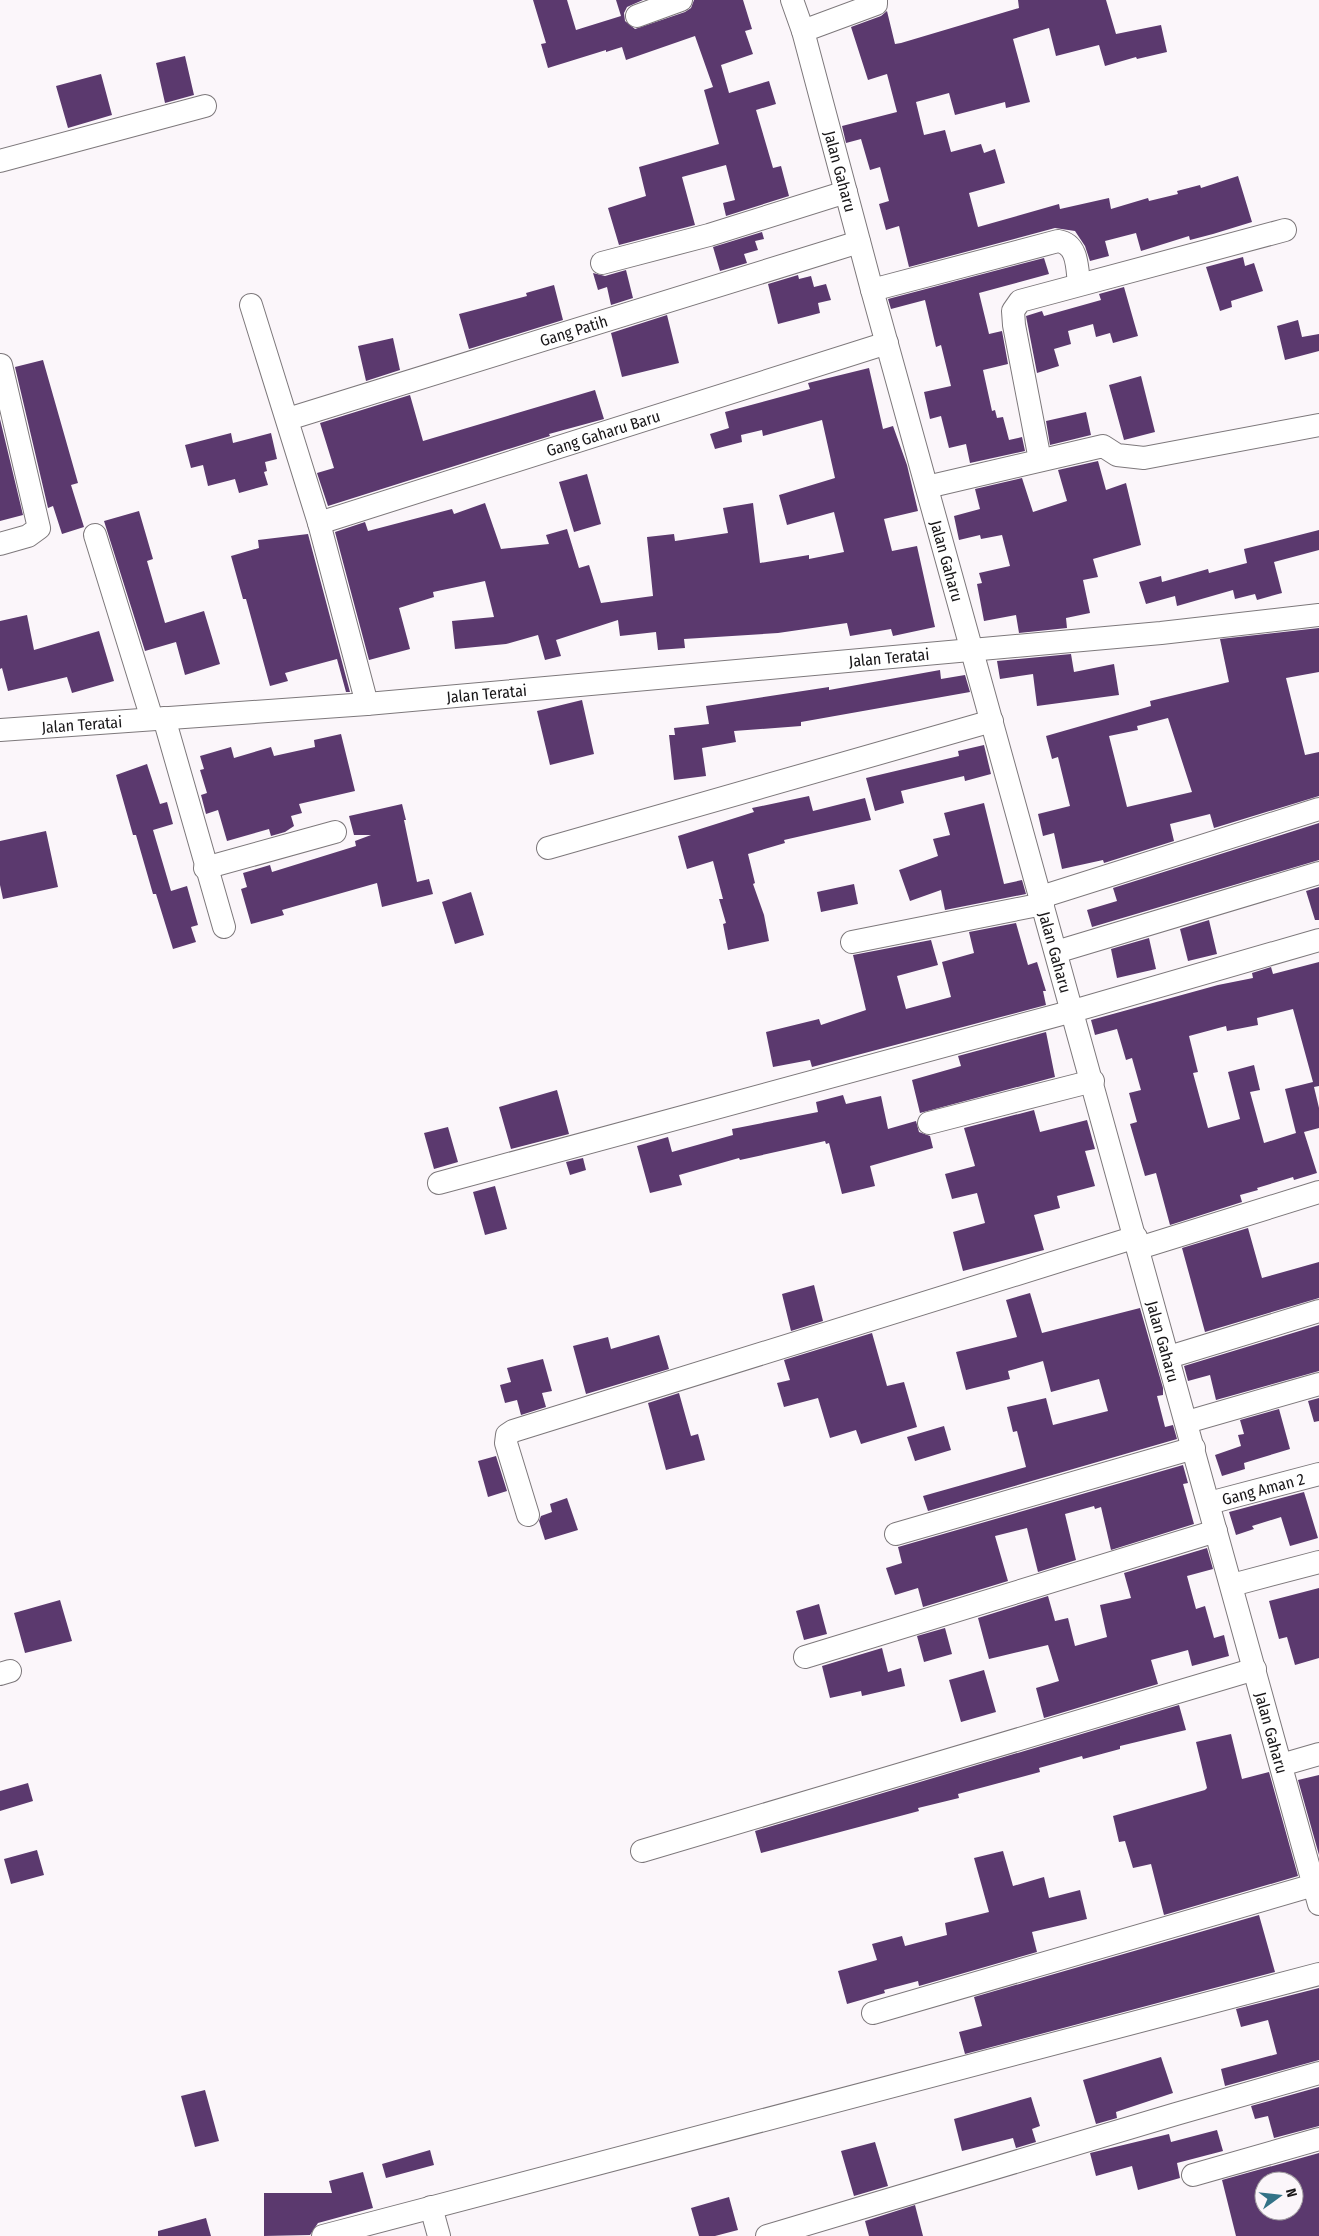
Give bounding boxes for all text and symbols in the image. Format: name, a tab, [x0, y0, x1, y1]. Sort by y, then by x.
street label: Jalan Gaharu	[820, 128, 860, 214]
street label: Gang Patih	[537, 311, 610, 350]
street label: Gang Gaharu Baru	[544, 406, 662, 460]
street label: Jalan Gaharu	[927, 518, 967, 604]
street label: Jalan Teratai	[848, 644, 930, 670]
street label: Jalan Teratai	[446, 680, 528, 706]
street label: Jalan Teratai	[41, 712, 123, 737]
street label: Jalan Gaharu	[1035, 909, 1076, 995]
street label: Jalan Gaharu	[1143, 1299, 1184, 1384]
street label: Gang Aman 2	[1220, 1469, 1306, 1509]
street label: Jalan Gaharu	[1251, 1690, 1292, 1776]
north arrow	[1254, 2171, 1304, 2221]
text: N	[1282, 2187, 1300, 2199]

